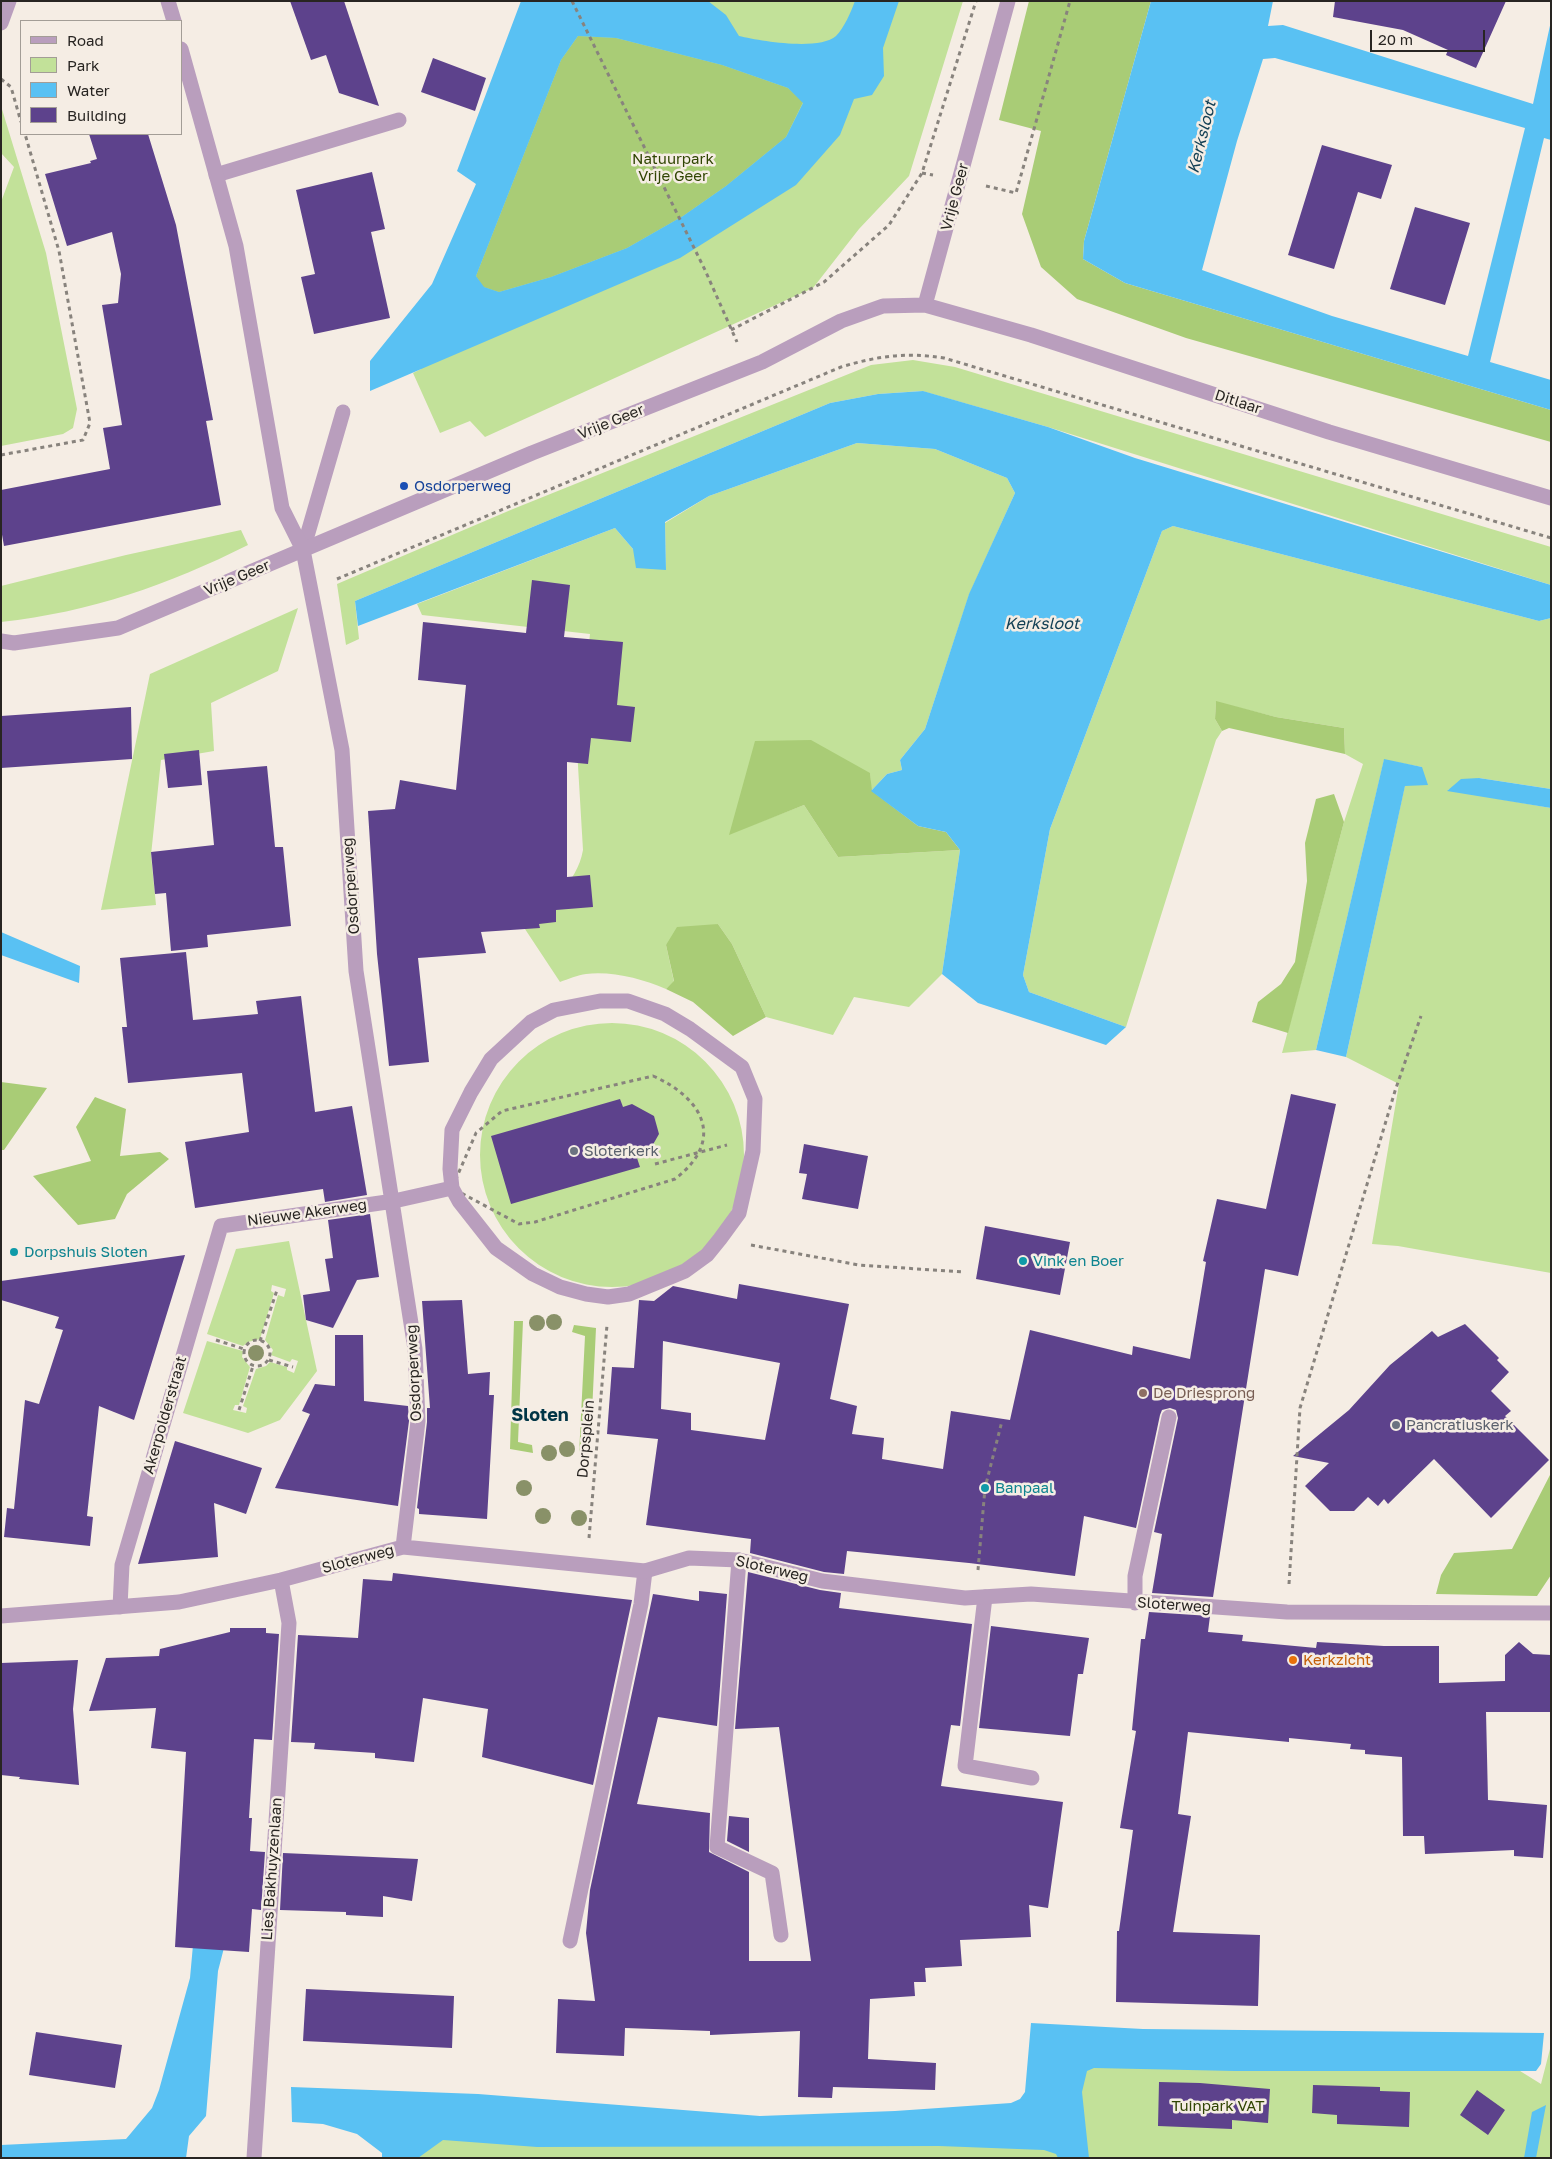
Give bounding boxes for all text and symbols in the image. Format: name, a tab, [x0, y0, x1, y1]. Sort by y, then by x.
legend	[20, 20, 182, 135]
scale bar	[1372, 20, 1487, 52]
text: 20 m	[1378, 30, 1413, 48]
text: Road	[67, 31, 104, 49]
text: Park	[67, 56, 99, 74]
text: Water	[67, 81, 110, 99]
water label: Kerksloot	[1184, 99, 1220, 175]
text: Building	[67, 106, 127, 124]
park label: Natuurpark Vrije Geer	[632, 150, 714, 185]
street label: Vrije Geer	[937, 161, 973, 233]
street label: Ditlaar	[1212, 386, 1264, 418]
street label: Vrije Geer	[575, 401, 647, 443]
place label: Osdorperweg	[414, 477, 511, 495]
marker: Osdorperweg	[398, 480, 410, 492]
street label: Vrije Geer	[201, 556, 273, 600]
water label: Kerksloot	[1005, 614, 1079, 634]
street label: Osdorperweg	[339, 837, 363, 935]
place label: Sloterkerk	[584, 1142, 659, 1160]
marker: Sloterkerk	[568, 1145, 580, 1157]
street label: Nieuwe Akerweg	[246, 1196, 368, 1230]
place label: Dorpshuis Sloten	[24, 1243, 148, 1261]
marker: Dorpshuis Sloten	[8, 1246, 20, 1258]
place label: Vink en Boer	[1033, 1252, 1124, 1270]
marker: Vink en Boer	[1017, 1255, 1029, 1267]
street label: Osdorperweg	[402, 1324, 426, 1422]
street label: Akerpolderstraat	[140, 1354, 190, 1476]
place label: De Driesprong	[1153, 1384, 1255, 1402]
marker: De Driesprong	[1137, 1387, 1149, 1399]
street label: Dorpsplein	[574, 1399, 598, 1479]
district label: Sloten	[511, 1404, 569, 1426]
place label: Pancratiuskerk	[1406, 1416, 1514, 1434]
marker: Pancratiuskerk	[1390, 1419, 1402, 1431]
place label: Banpaal	[995, 1479, 1054, 1497]
marker: Banpaal	[979, 1482, 991, 1494]
street label: Sloterweg	[320, 1541, 396, 1577]
street label: Sloterweg	[734, 1552, 810, 1586]
street label: Sloterweg	[1136, 1593, 1212, 1617]
place label: Kerkzicht	[1303, 1651, 1371, 1669]
marker: Kerkzicht	[1287, 1654, 1299, 1666]
street label: Lies Bakhuyzenlaan	[258, 1797, 286, 1941]
park label: Tuinpark VAT	[1172, 2097, 1264, 2115]

